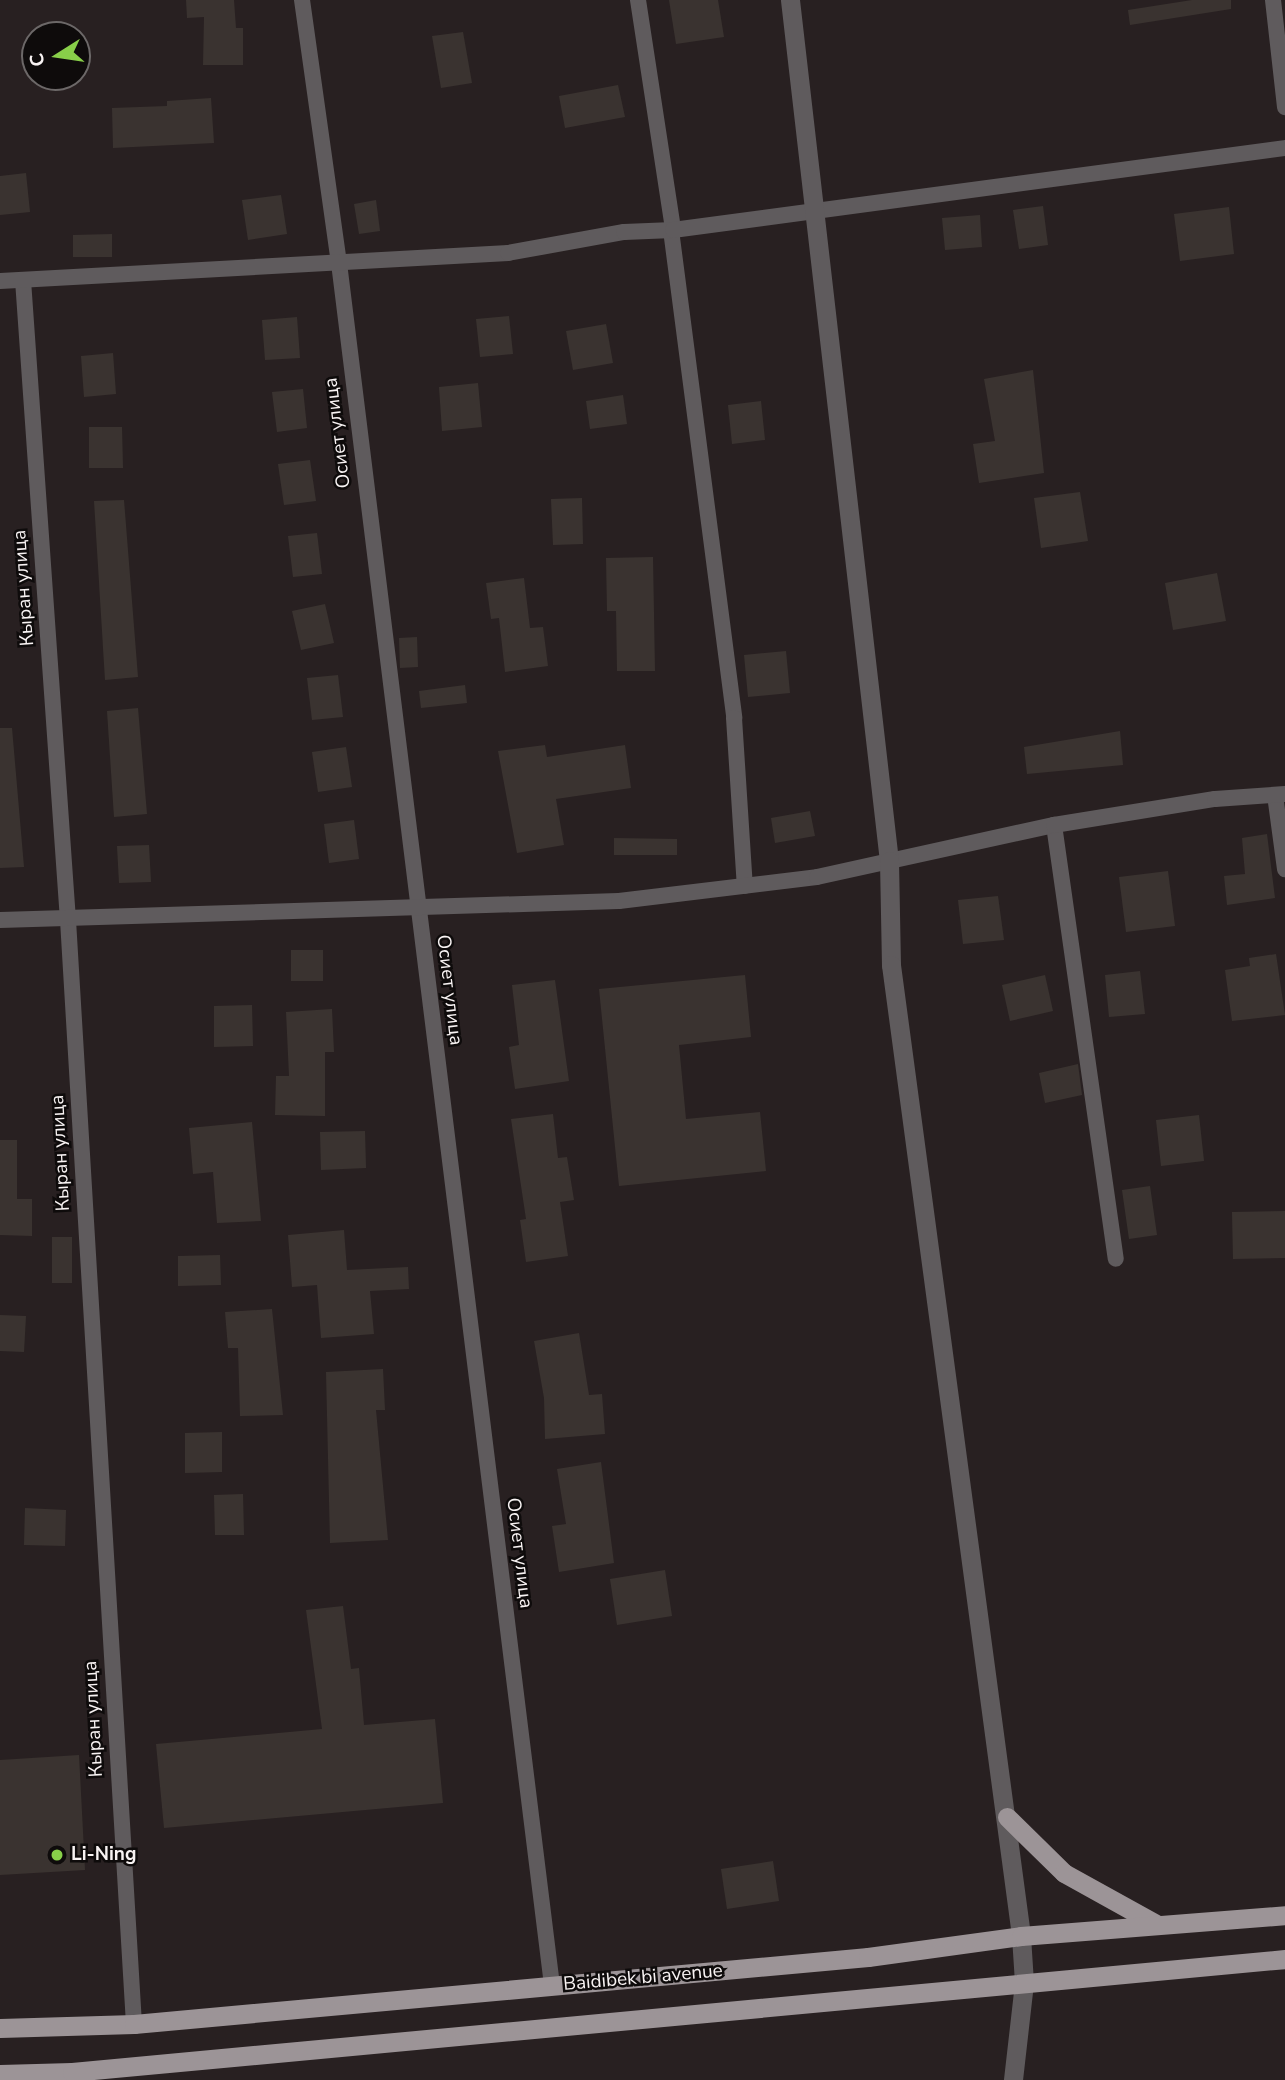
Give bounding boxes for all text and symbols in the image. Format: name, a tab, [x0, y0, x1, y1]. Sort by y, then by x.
north arrow	[21, 21, 91, 91]
text: С	[23, 51, 51, 69]
street label: Осиет улица	[320, 376, 356, 490]
street label: Кыран улица	[9, 529, 39, 647]
street label: Осиет улица	[431, 933, 467, 1047]
street label: Кыран улица	[47, 1094, 75, 1212]
street label: Осиет улица	[501, 1496, 537, 1610]
street label: Кыран улица	[80, 1660, 108, 1778]
place label: Li-Ning	[71, 1844, 136, 1866]
marker: Li-Ning	[49, 1847, 65, 1863]
street label: Baidibek bi avenue	[562, 1960, 724, 1996]

